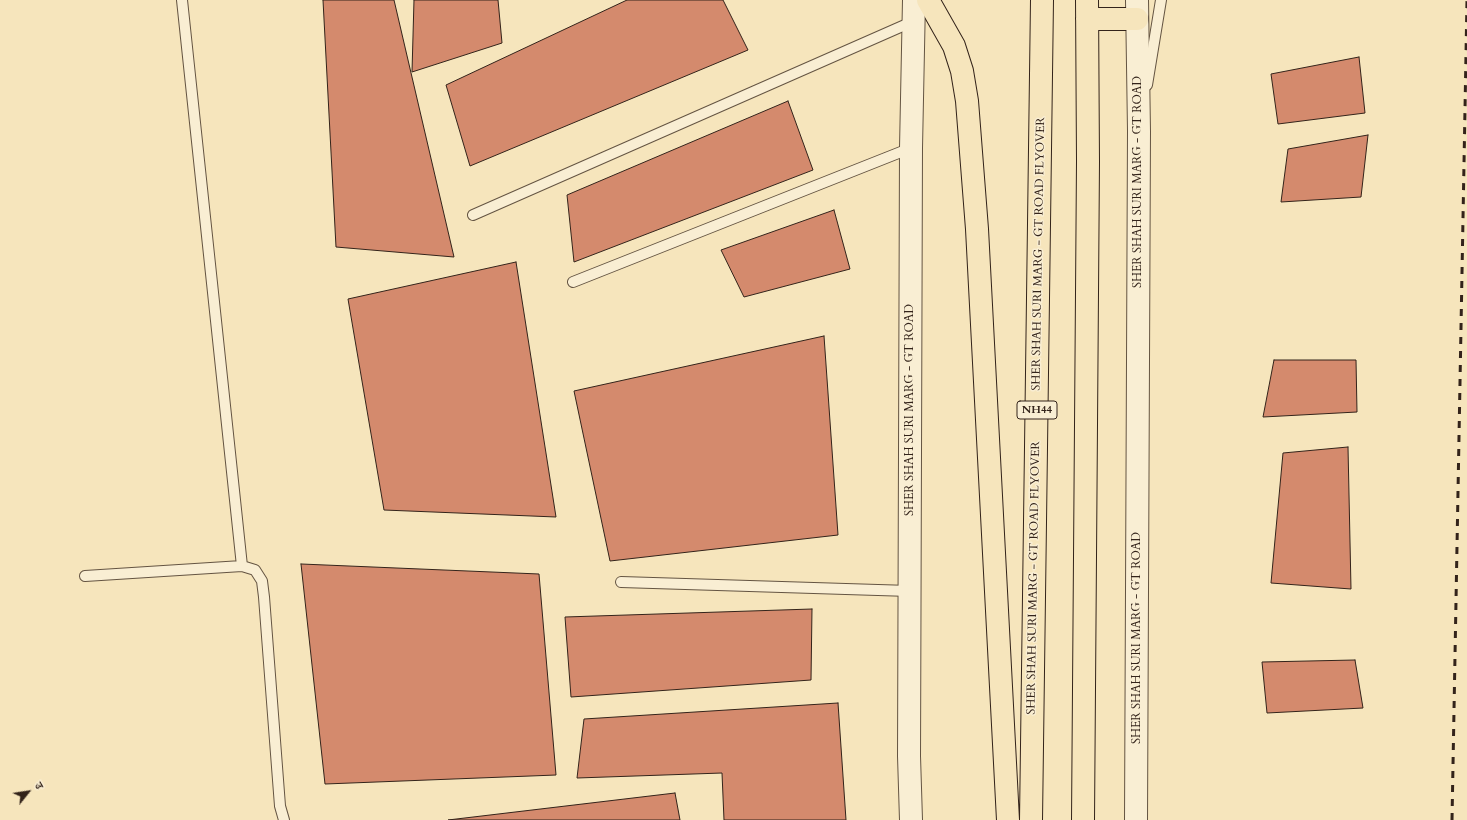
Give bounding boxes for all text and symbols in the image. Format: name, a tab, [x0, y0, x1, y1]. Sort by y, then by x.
street label: SHER SHAH SURI MARG - GT ROAD	[1131, 76, 1145, 288]
street label: SHER SHAH SURI MARG - GT ROAD FLYOVER	[1029, 117, 1049, 391]
street label: SHER SHAH SURI MARG - GT ROAD	[903, 304, 917, 516]
road number: NH44	[1017, 401, 1057, 419]
street label: SHER SHAH SURI MARG - GT ROAD FLYOVER	[1024, 441, 1044, 715]
street label: SHER SHAH SURI MARG - GT ROAD	[1130, 532, 1144, 744]
north arrow	[8, 772, 48, 812]
text: उ	[31, 780, 47, 792]

